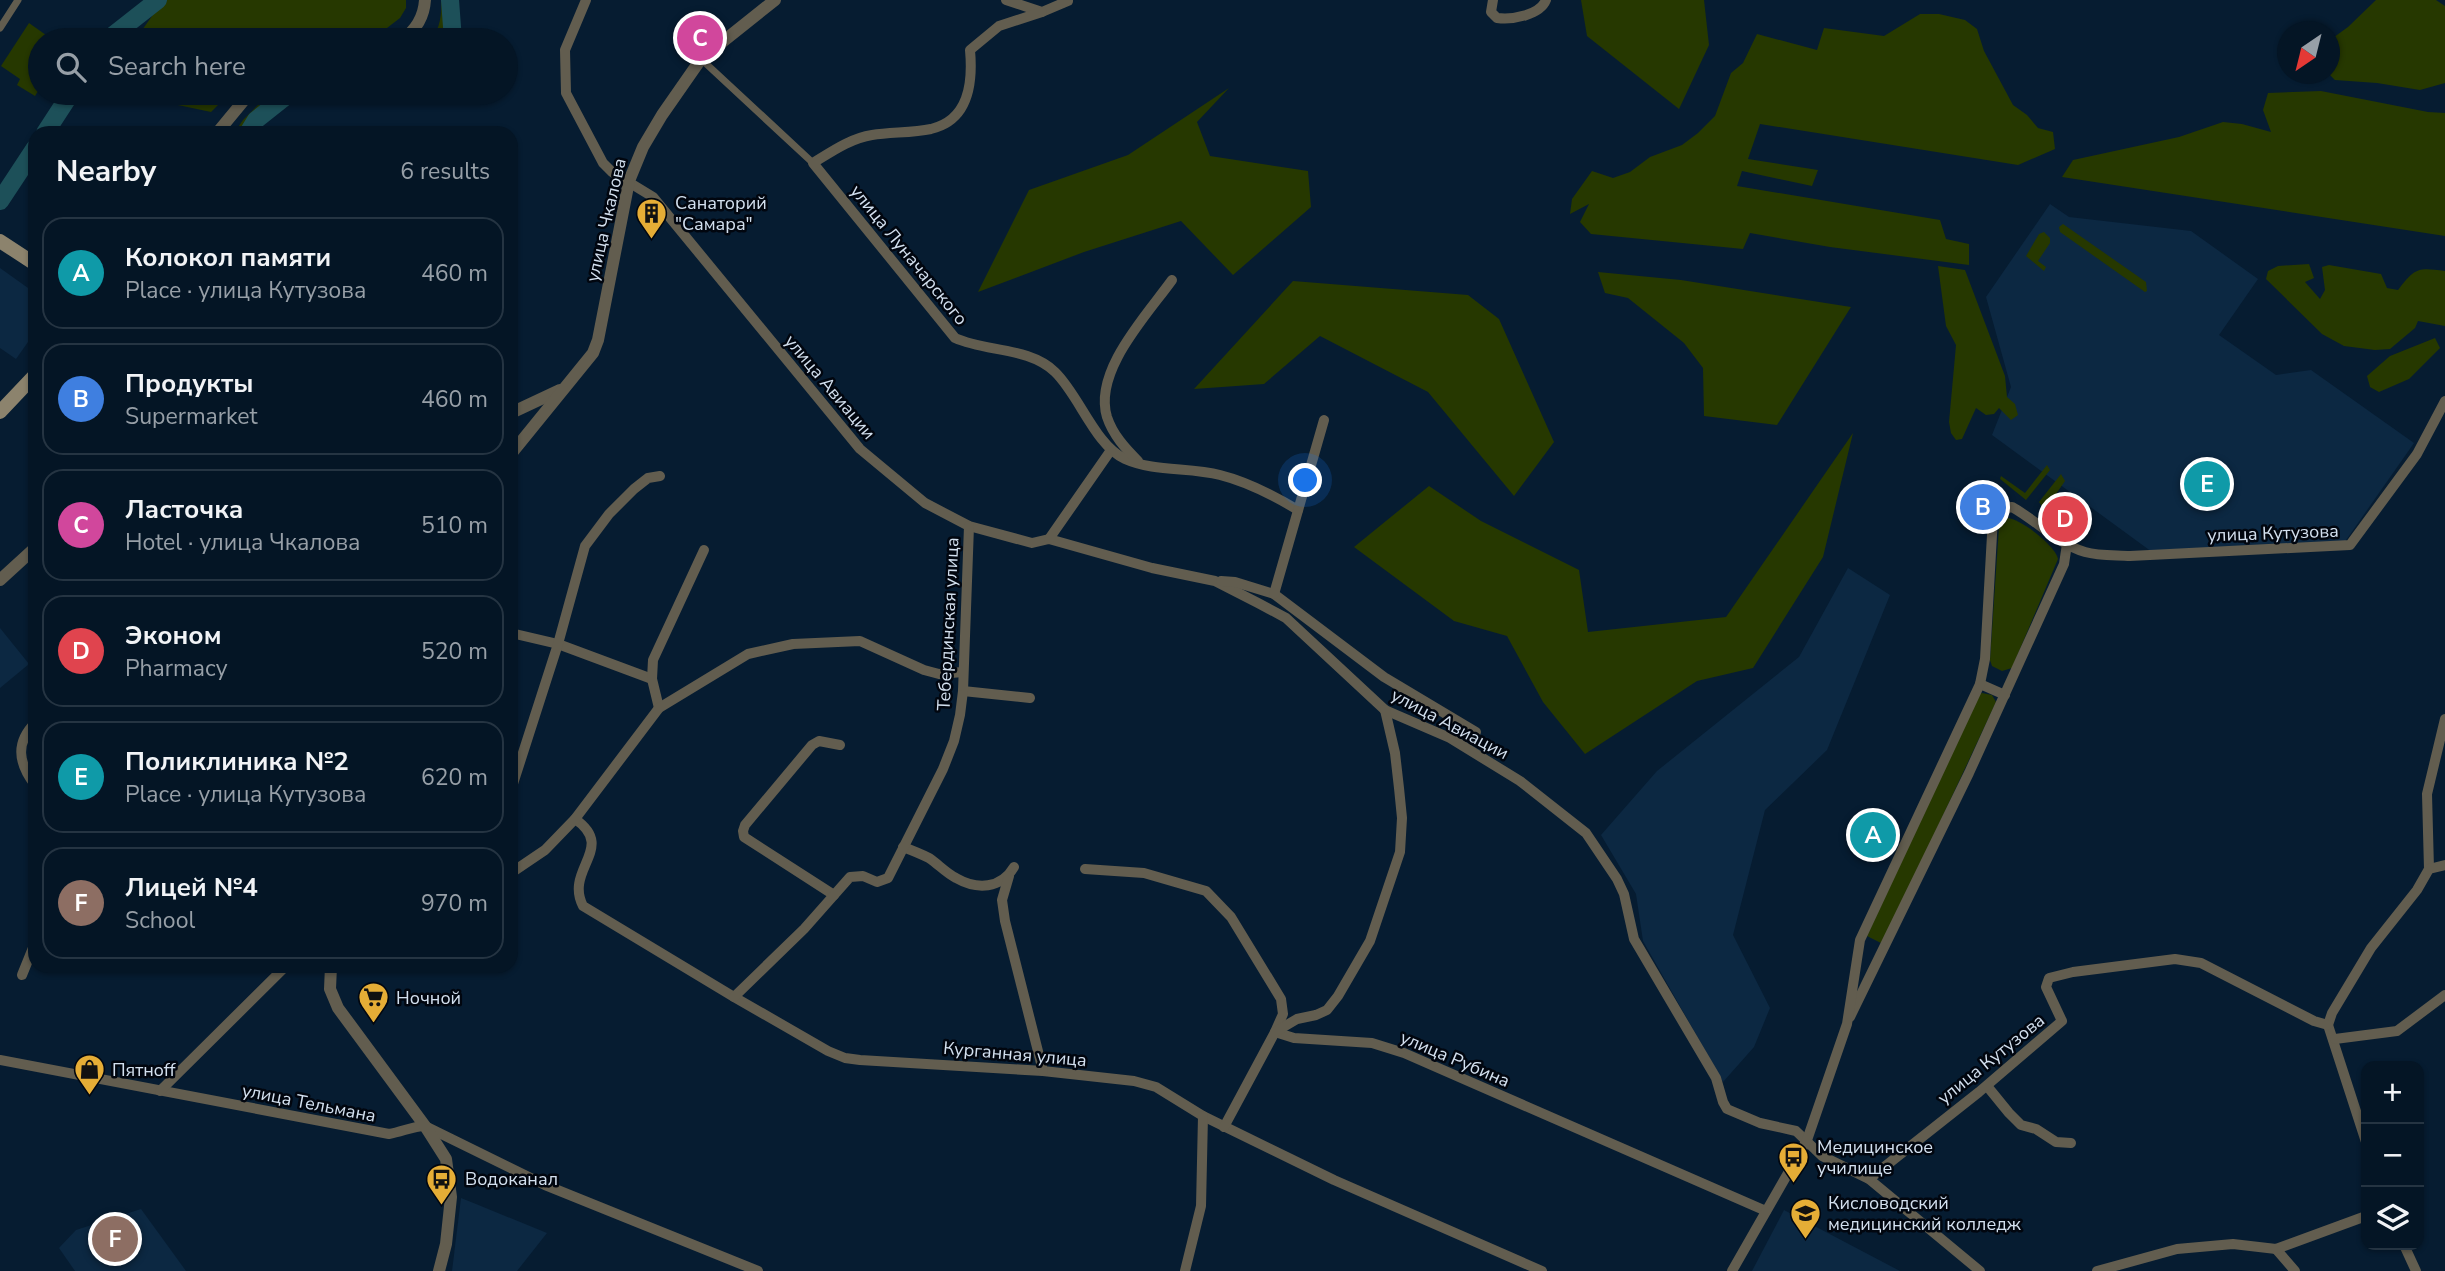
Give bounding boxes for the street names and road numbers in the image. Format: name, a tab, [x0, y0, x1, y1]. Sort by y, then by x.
street label: улица Чкалова	[580, 156, 632, 284]
street label: улица Луначарского	[845, 180, 973, 330]
street label: улица Авиации	[779, 330, 881, 444]
street label: улица Кутузова	[2207, 519, 2339, 547]
street label: Тебердинская улица	[931, 537, 965, 711]
street label: улица Авиации	[1387, 683, 1513, 765]
street label: улица Кутузова	[1932, 1008, 2050, 1110]
street label: улица Рубина	[1397, 1025, 1513, 1093]
street label: Курганная улица	[942, 1036, 1088, 1072]
street label: улица Тельмана	[240, 1078, 378, 1128]

